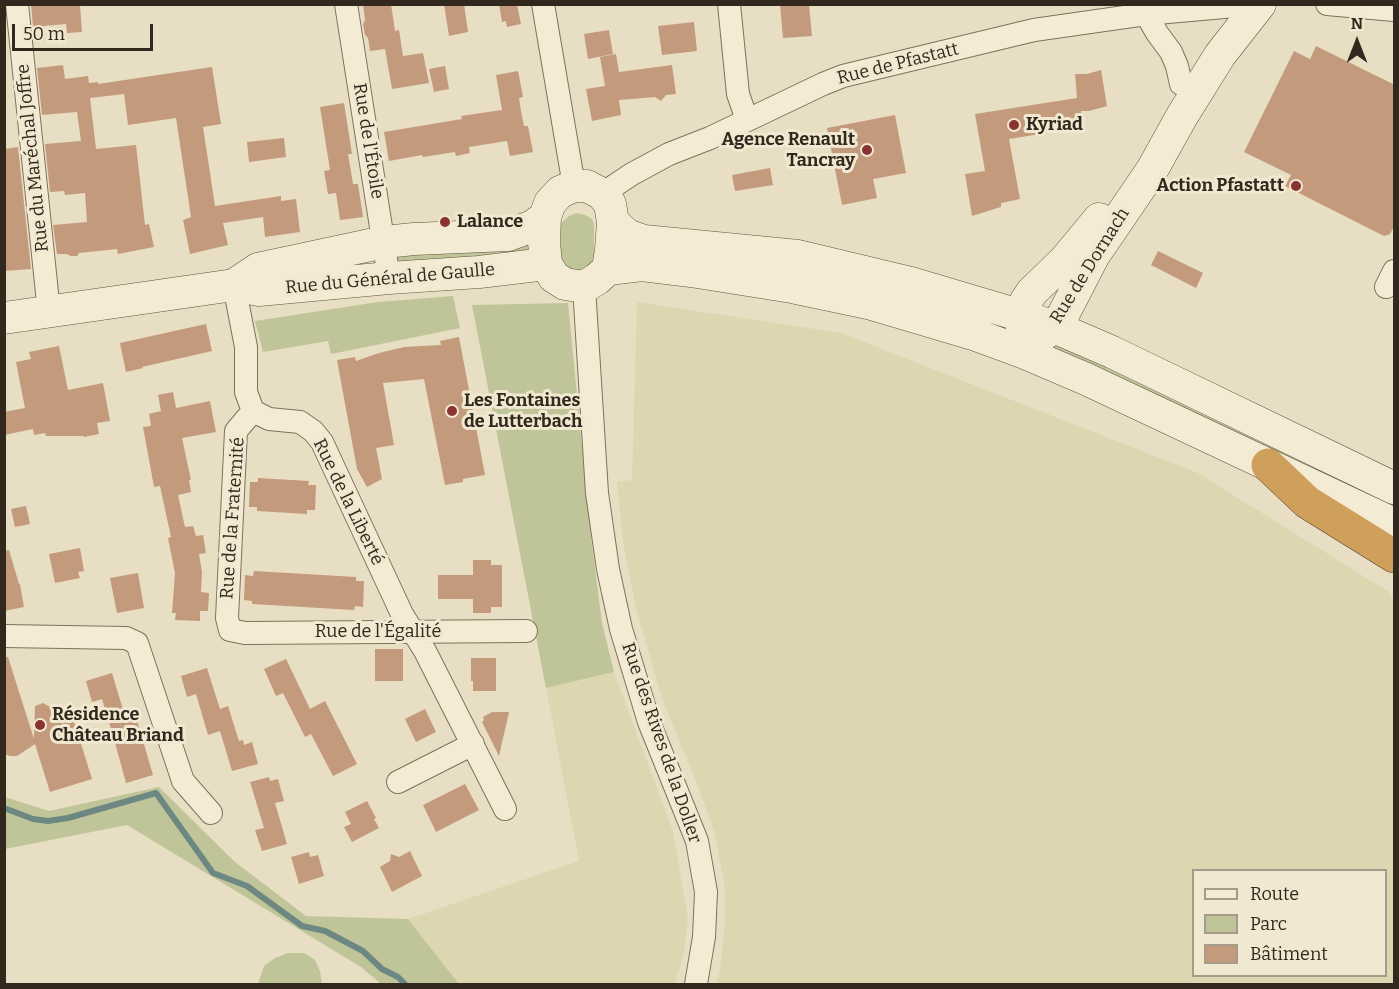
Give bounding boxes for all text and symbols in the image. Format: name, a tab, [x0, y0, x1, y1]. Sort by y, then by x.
scale bar	[15, 12, 156, 50]
north arrow	[1327, 12, 1387, 72]
text: N	[1351, 14, 1363, 33]
text: 50 m	[23, 23, 65, 45]
street label: Rue de Pfastatt	[835, 38, 961, 90]
street label: Rue du Maréchal Joffre	[12, 63, 54, 253]
street label: Rue de l'Étoile	[348, 81, 388, 201]
place label: Kyriad	[1026, 114, 1083, 136]
marker: Kyriad	[1007, 118, 1021, 132]
place label: Agence Renault Tancray	[722, 129, 855, 172]
marker: Agence Renault Tancray	[860, 143, 874, 157]
place label: Action Pfastatt	[1157, 175, 1284, 197]
marker: Action Pfastatt	[1289, 179, 1303, 193]
street label: Rue de Dornach	[1046, 204, 1134, 328]
place label: Lalance	[457, 211, 523, 233]
marker: Lalance	[438, 215, 452, 229]
street label: Rue du Général de Gaulle	[284, 259, 496, 299]
place label: Les Fontaines de Lutterbach	[464, 390, 582, 432]
marker: Les Fontaines de Lutterbach	[445, 404, 459, 418]
street label: Rue de la Liberté	[308, 435, 388, 569]
street label: Rue de la Fraternité	[217, 436, 249, 600]
street label: Rue de l'Égalité	[315, 621, 441, 643]
street label: Rue des Rives de la Doller	[617, 640, 705, 846]
place label: Résidence Château Briand	[52, 704, 184, 746]
marker: Résidence Château Briand	[33, 718, 47, 732]
legend	[1192, 869, 1387, 977]
text: Route	[1250, 883, 1299, 905]
text: Parc	[1250, 913, 1287, 935]
text: Bâtiment	[1250, 943, 1328, 965]

